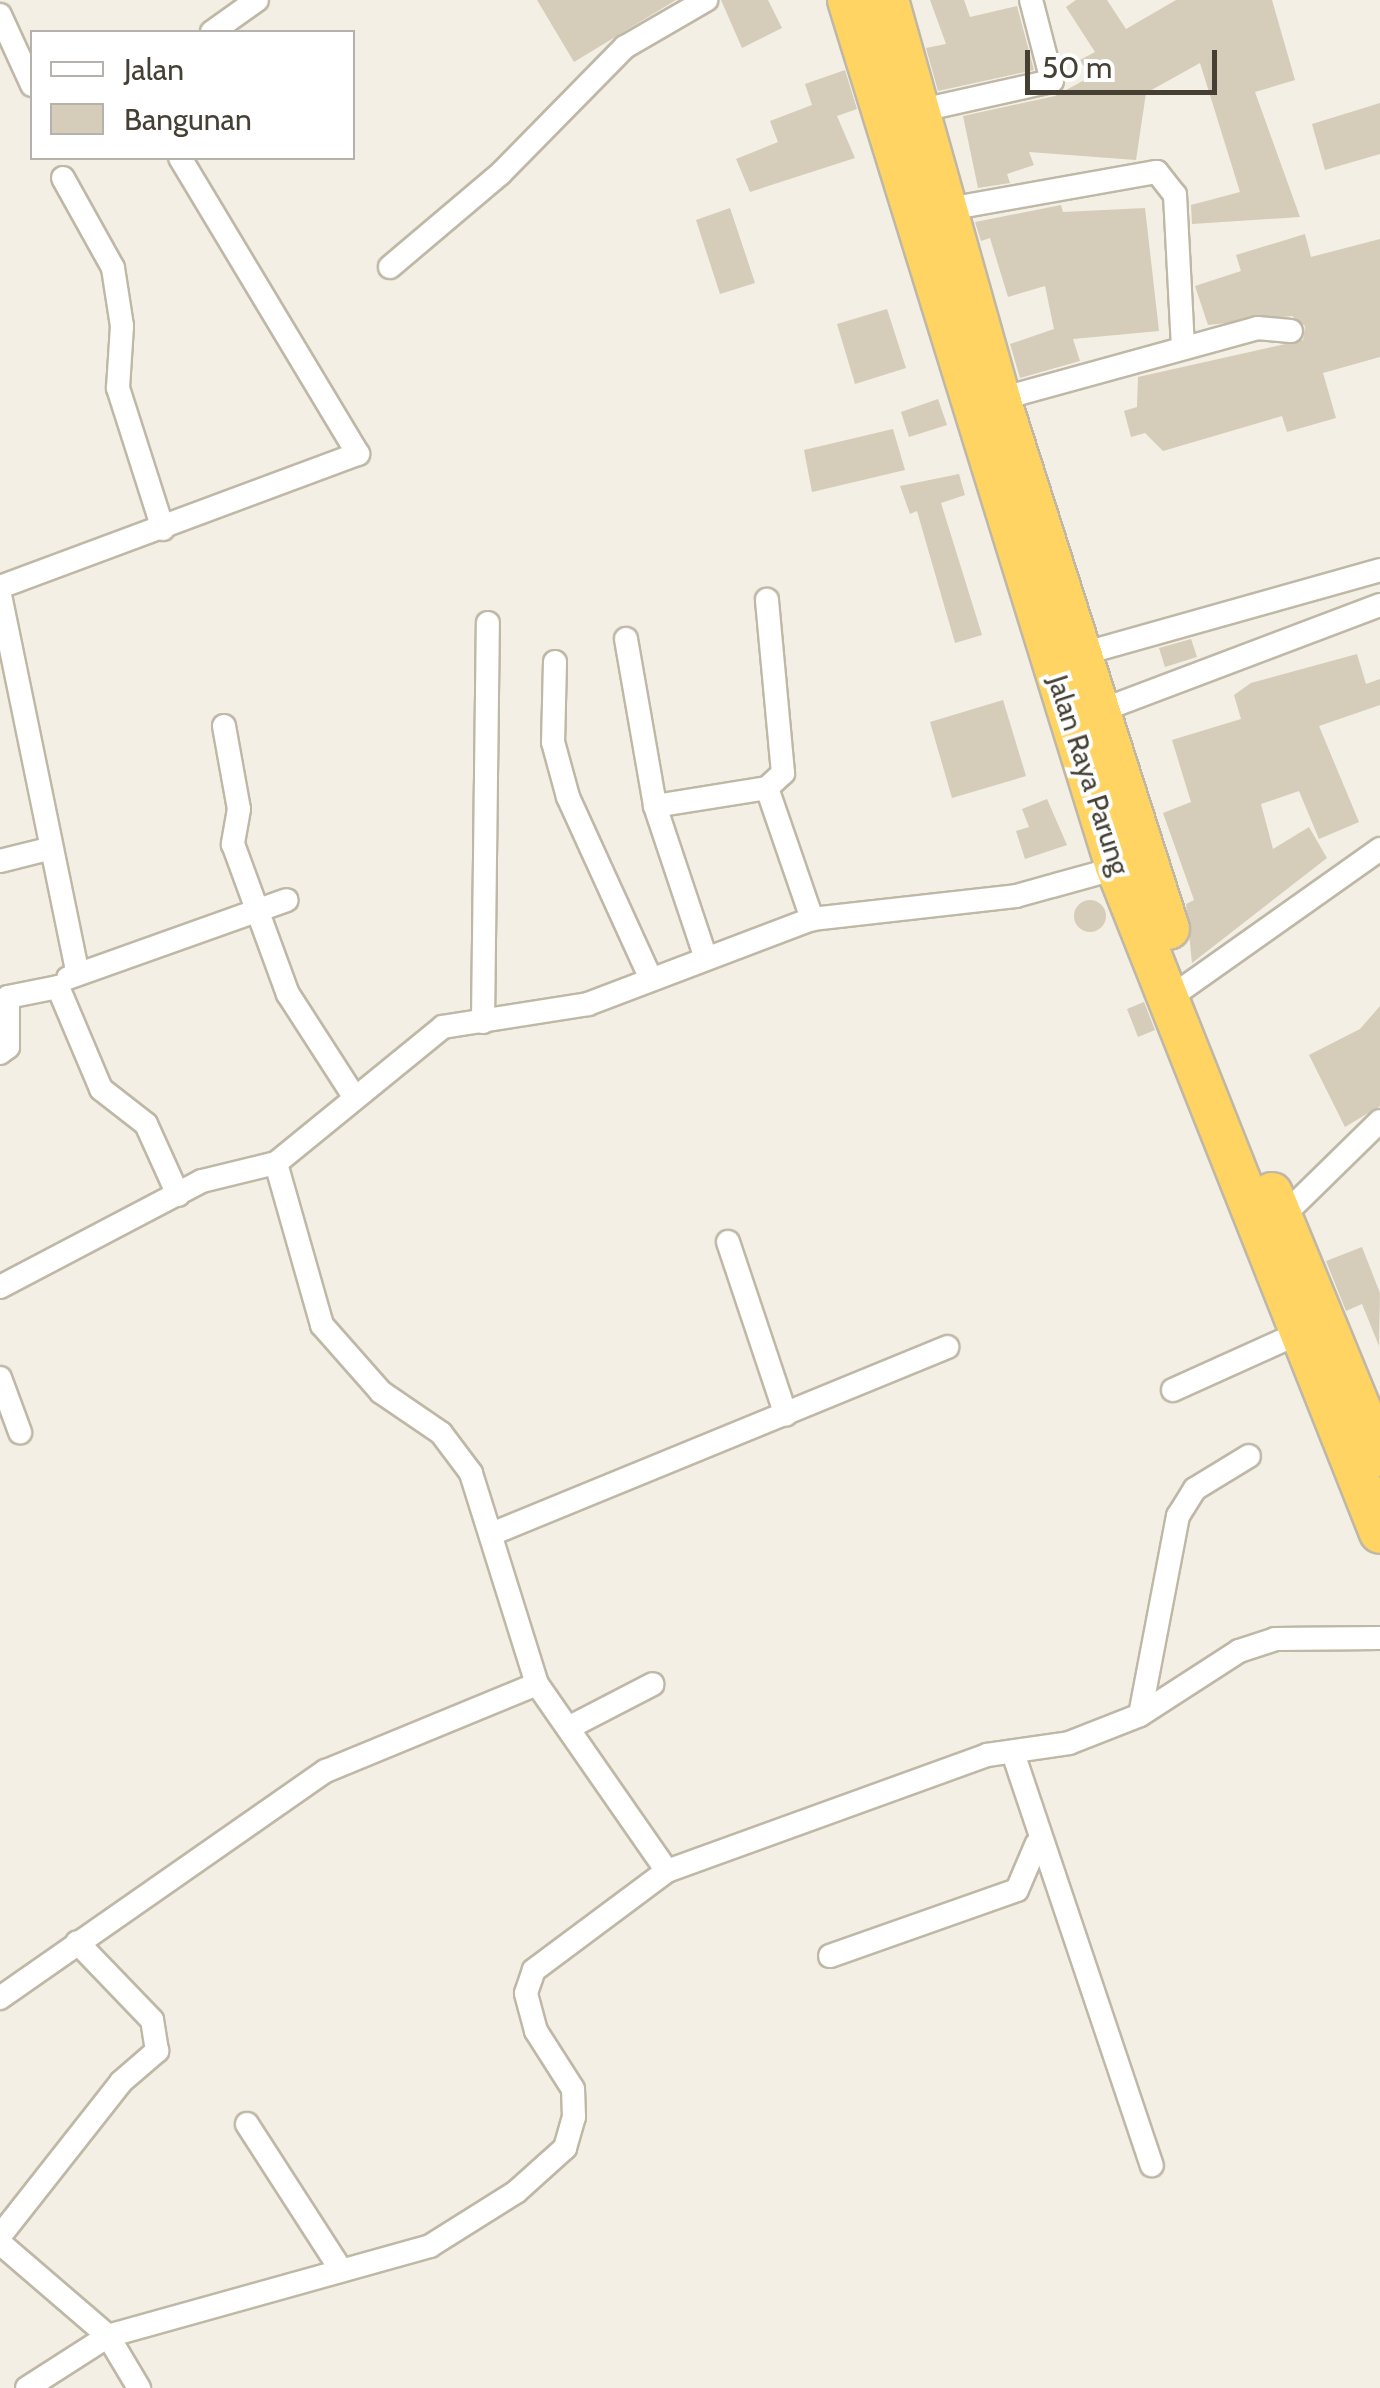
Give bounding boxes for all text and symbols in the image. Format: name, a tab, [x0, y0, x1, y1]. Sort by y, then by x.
legend	[30, 30, 355, 160]
scale bar	[1030, 30, 1222, 92]
text: 50 m	[1042, 49, 1112, 86]
text: Jalan	[124, 51, 184, 88]
text: Bangunan	[124, 101, 252, 138]
street label: Jalan Raya Parung	[1041, 671, 1137, 879]

